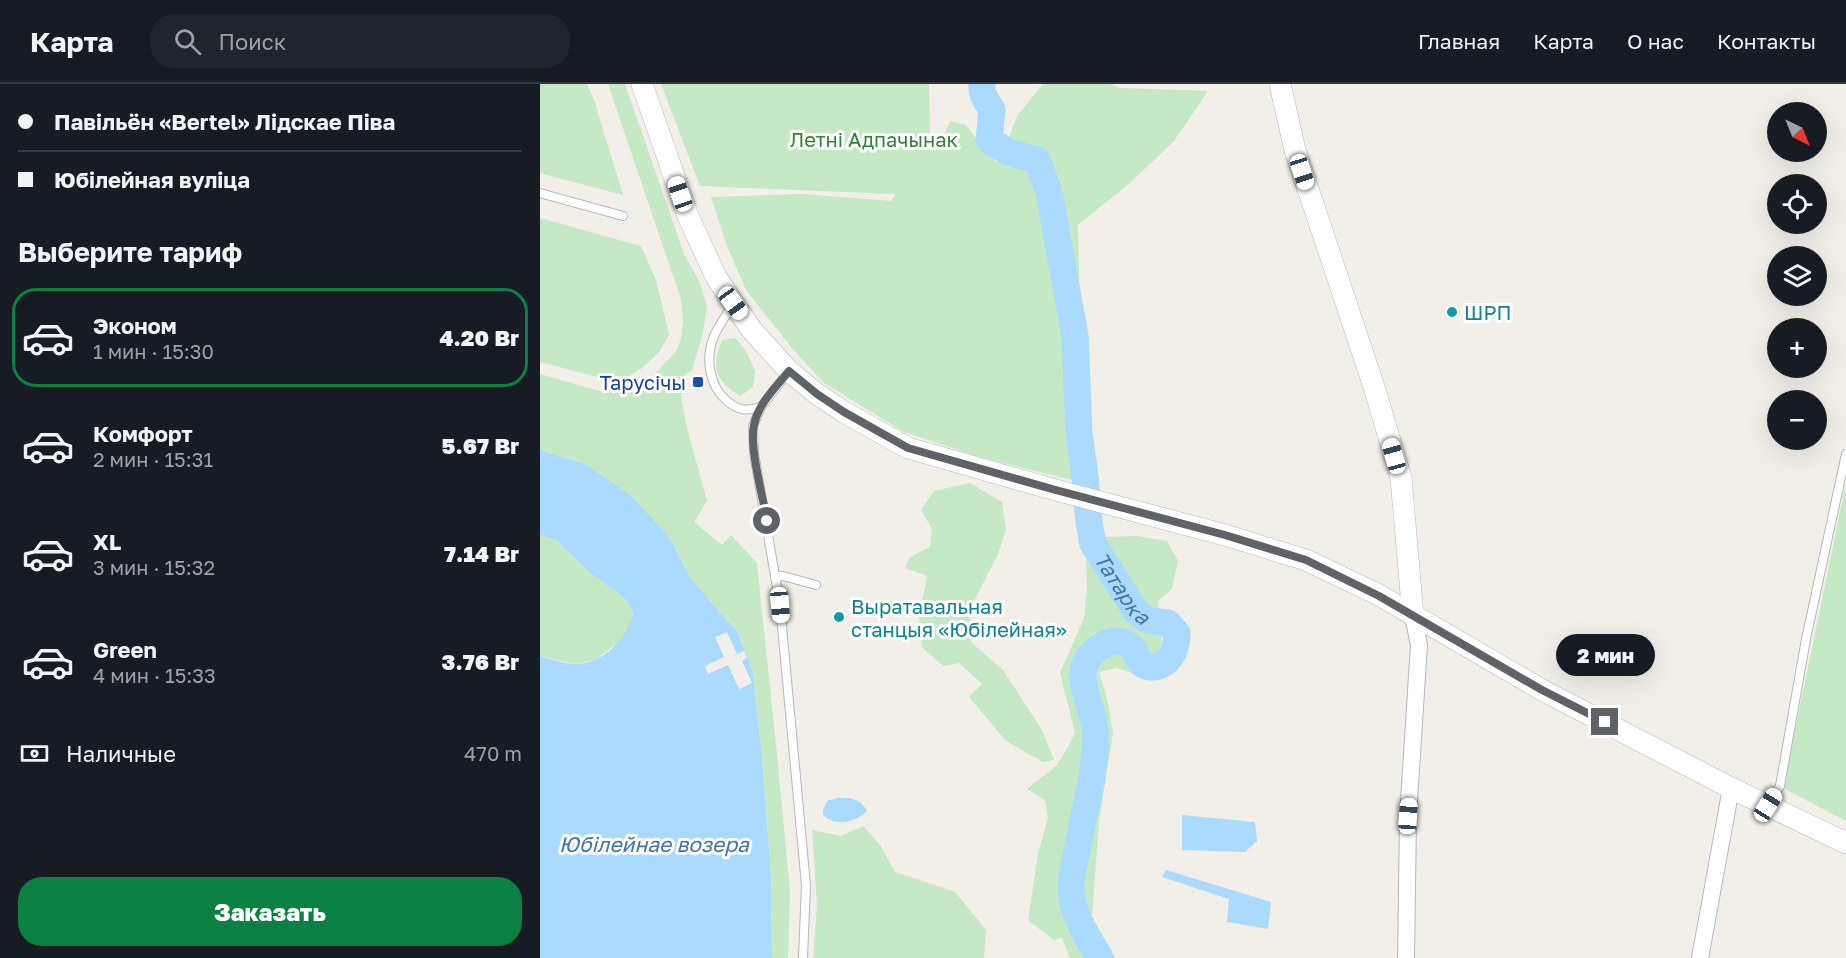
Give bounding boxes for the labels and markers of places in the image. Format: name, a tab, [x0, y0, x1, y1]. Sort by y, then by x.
place label: ШРП	[1464, 300, 1512, 324]
marker: ШРП	[1445, 305, 1459, 319]
place label: Тарусічы	[599, 370, 686, 394]
marker: Тарусічы	[691, 375, 705, 389]
place label: Выратавальная станцыя «Юбілейная»	[851, 594, 1067, 641]
marker: Выратавальная станцыя «Юбілейная»	[832, 610, 846, 624]

